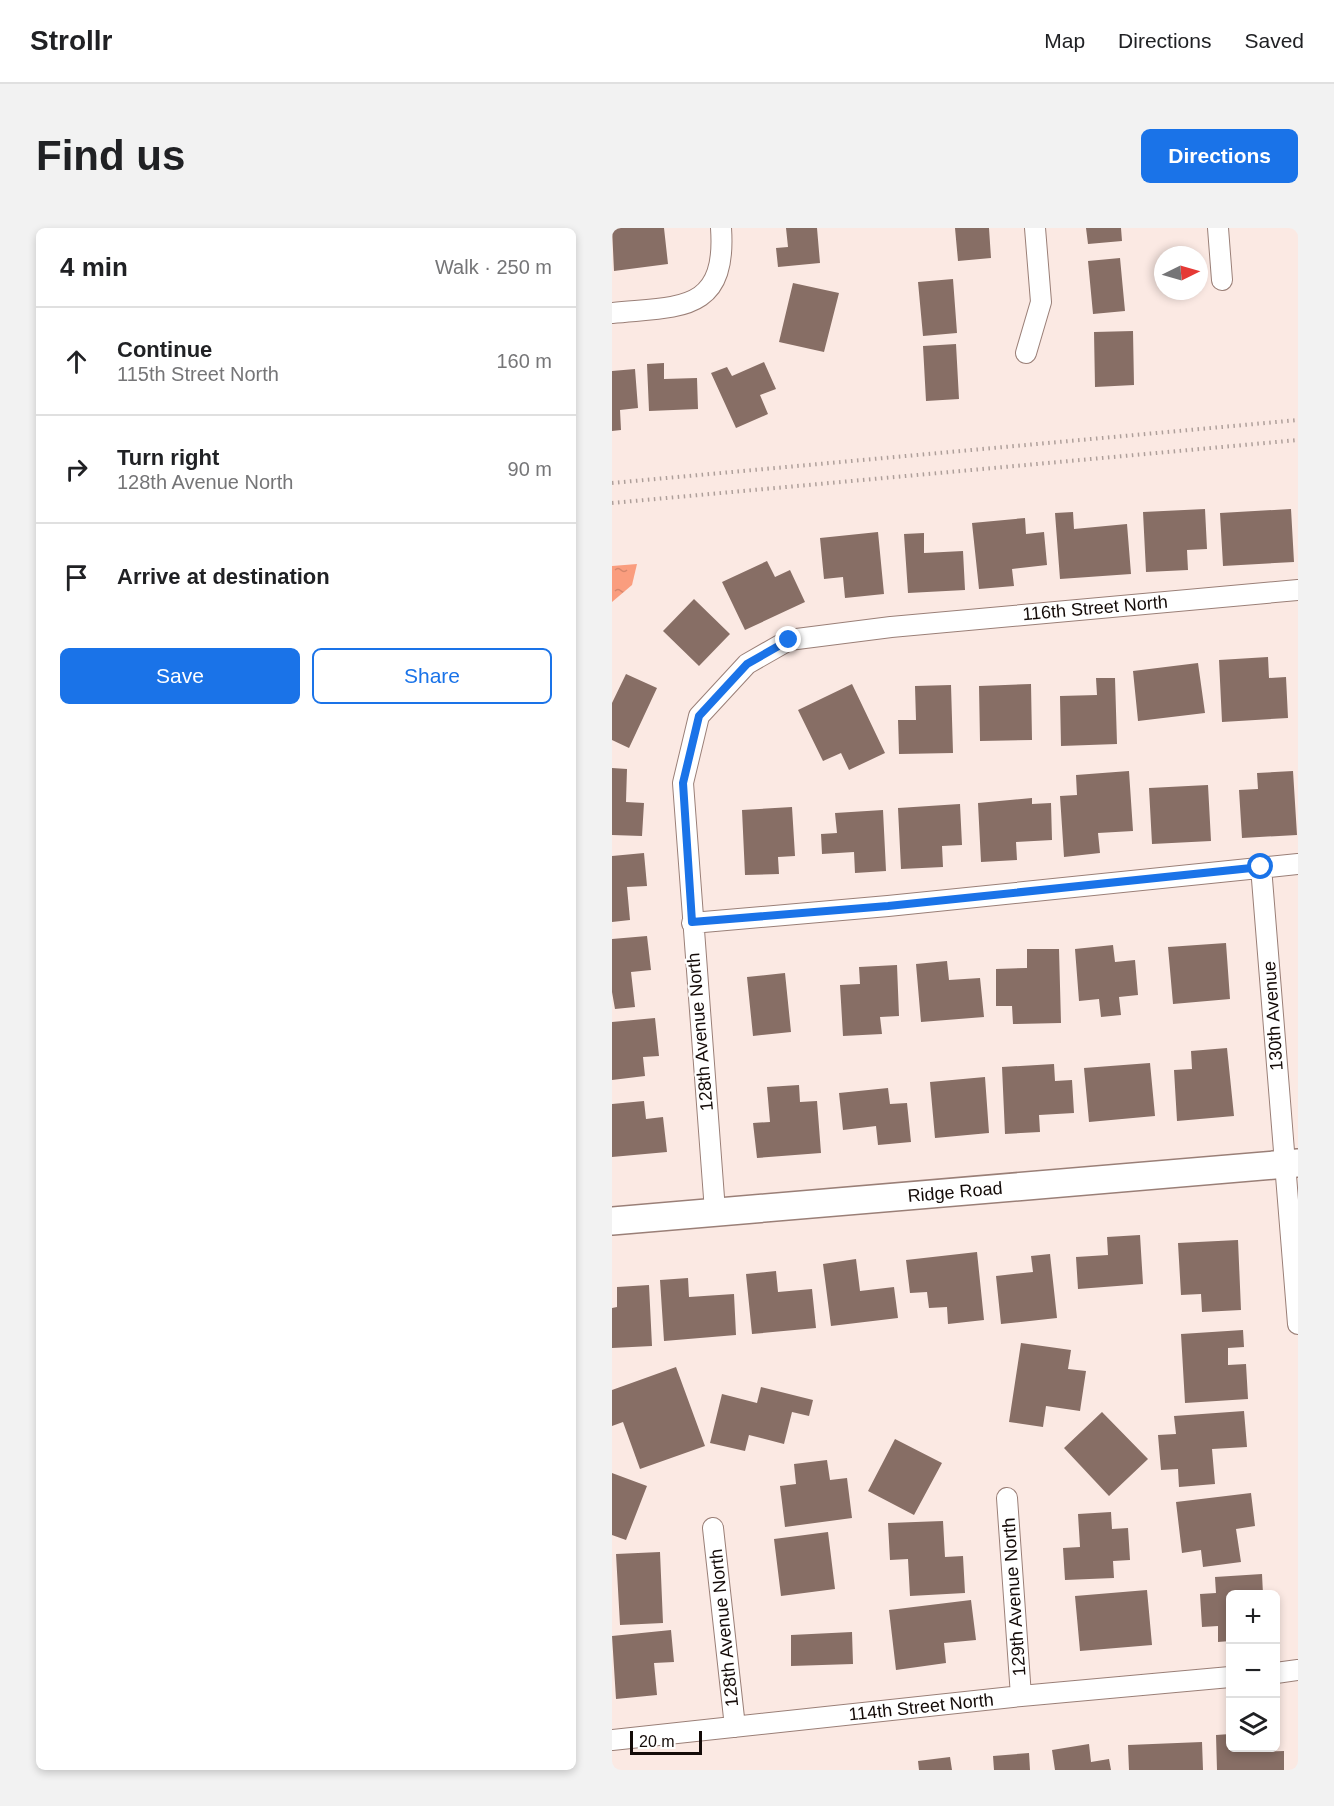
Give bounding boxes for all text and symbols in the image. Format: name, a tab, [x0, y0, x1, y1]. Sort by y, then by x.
text: Strollr	[30, 25, 112, 56]
text: Map	[1044, 29, 1085, 52]
text: Directions	[1118, 29, 1211, 52]
text: Saved	[1244, 29, 1304, 52]
button: Directions	[1141, 129, 1298, 183]
text: Find us	[36, 132, 185, 179]
north arrow	[1154, 246, 1208, 300]
text: 4 min	[60, 252, 128, 282]
text: Walk · 250 m	[435, 256, 552, 278]
text: Continue	[117, 337, 212, 362]
icon: ahead	[60, 345, 93, 378]
text: 160 m	[496, 350, 552, 372]
text: 115th Street North	[117, 363, 279, 385]
text: Turn right	[117, 445, 219, 470]
icon: right	[60, 453, 93, 486]
text: 90 m	[508, 458, 552, 480]
text: 128th Avenue North	[117, 471, 293, 493]
icon: arrive	[60, 561, 93, 594]
text: Arrive at destination	[117, 564, 330, 589]
street label: 116th Street North	[1022, 592, 1168, 624]
route end	[775, 626, 801, 652]
button: Save	[60, 648, 300, 704]
button: Share	[312, 648, 552, 704]
route start	[1247, 853, 1273, 879]
street label: 128th Avenue North	[683, 952, 717, 1112]
street label: 130th Avenue	[1259, 961, 1287, 1071]
street label: Ridge Road	[907, 1178, 1003, 1206]
street label: 129th Avenue North	[998, 1517, 1030, 1677]
street label: 128th Avenue North	[706, 1548, 742, 1708]
map controls	[1226, 1590, 1280, 1752]
button: +	[1226, 1590, 1280, 1644]
button: −	[1226, 1644, 1280, 1698]
street label: 114th Street North	[847, 1689, 995, 1725]
button: layers	[1226, 1698, 1280, 1752]
scale bar	[630, 1728, 702, 1756]
text: 20 m	[639, 1733, 675, 1750]

